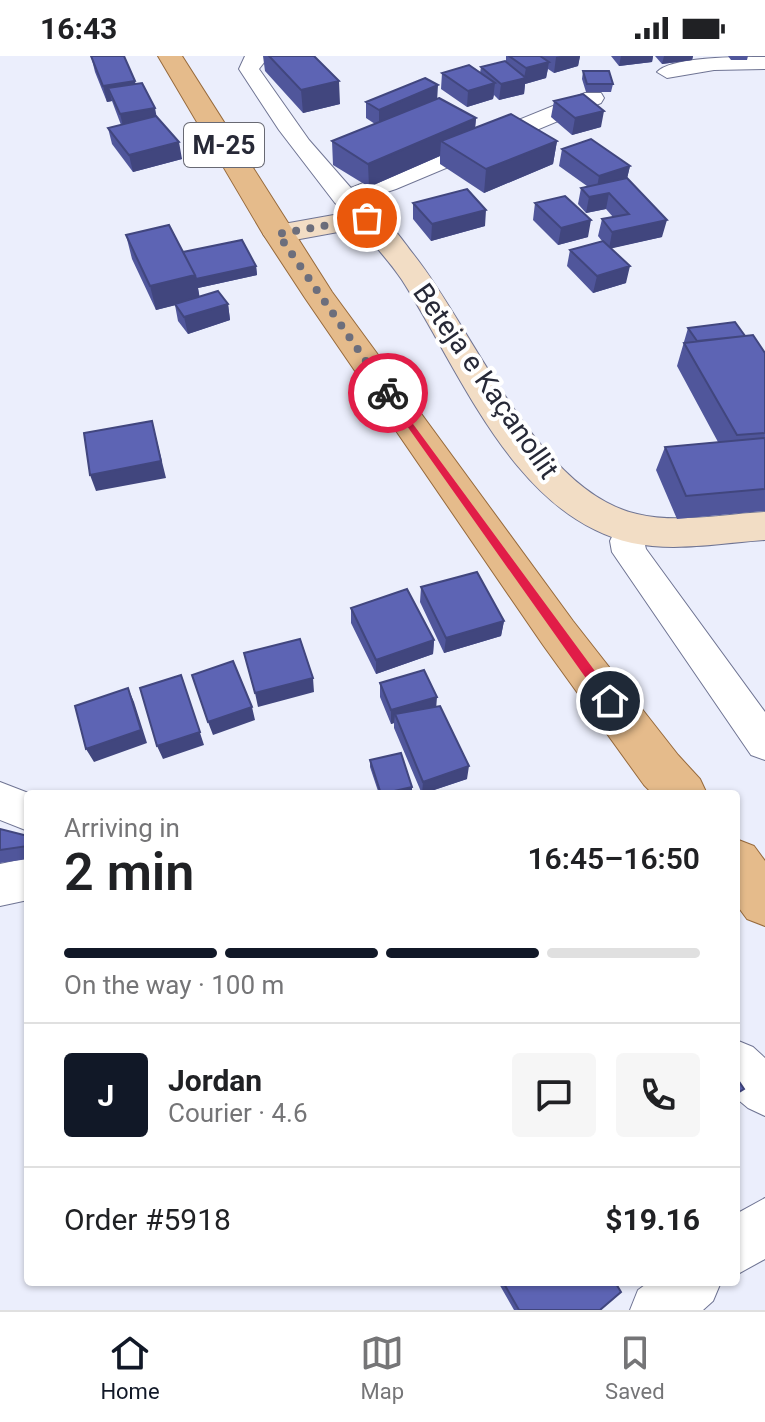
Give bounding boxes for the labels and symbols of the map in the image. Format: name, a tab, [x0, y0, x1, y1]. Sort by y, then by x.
road number: M-25	[184, 123, 264, 167]
pin	[333, 184, 401, 252]
street label: Beteja e Kaçanollit	[406, 277, 566, 485]
courier	[348, 353, 428, 433]
pin	[576, 667, 644, 735]

